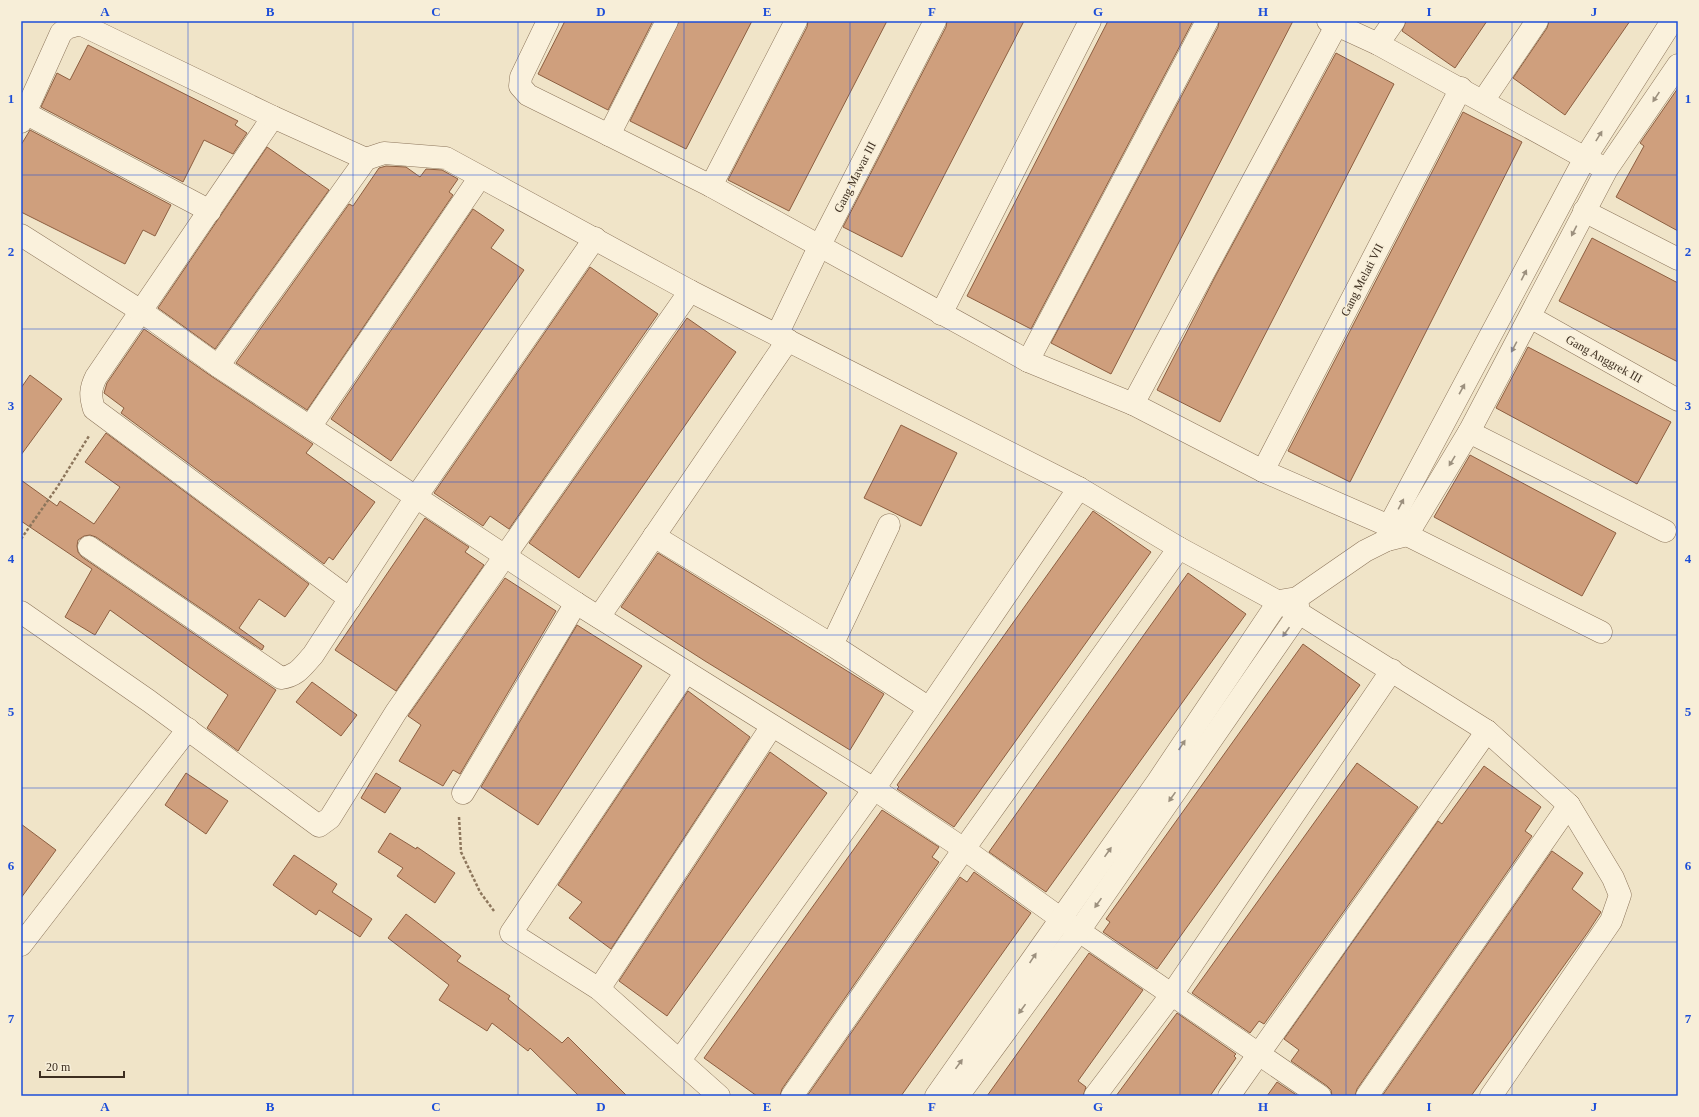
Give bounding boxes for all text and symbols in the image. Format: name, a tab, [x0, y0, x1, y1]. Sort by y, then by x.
text: A	[100, 4, 110, 19]
text: B	[266, 4, 275, 19]
text: C	[431, 4, 441, 19]
text: D	[596, 4, 606, 19]
text: E	[763, 4, 771, 19]
text: F	[928, 4, 936, 19]
text: G	[1093, 4, 1103, 19]
text: H	[1258, 4, 1268, 19]
text: I	[1426, 4, 1432, 19]
text: J	[1591, 4, 1598, 19]
text: 1	[8, 91, 14, 106]
text: 1	[1685, 91, 1691, 106]
one-way arrow	[1652, 92, 1660, 102]
one-way arrow	[1595, 130, 1602, 142]
street label: Gang Mawar III	[831, 139, 879, 215]
one-way arrow	[1571, 226, 1577, 237]
street label: Gang Melati VII	[1338, 241, 1386, 319]
text: 2	[8, 244, 14, 259]
text: 2	[1685, 244, 1691, 259]
one-way arrow	[1520, 269, 1527, 281]
street label: Gang Anggrek III	[1563, 332, 1645, 386]
one-way arrow	[1511, 341, 1517, 353]
one-way arrow	[1458, 384, 1465, 395]
text: 3	[8, 398, 15, 413]
text: 3	[1685, 398, 1692, 413]
one-way arrow	[1448, 456, 1456, 466]
one-way arrow	[1398, 498, 1404, 510]
text: 4	[8, 551, 15, 566]
text: 4	[1685, 551, 1692, 566]
one-way arrow	[1282, 627, 1290, 637]
text: 5	[8, 704, 15, 719]
text: 5	[1685, 704, 1692, 719]
one-way arrow	[1179, 739, 1186, 751]
one-way arrow	[1168, 791, 1176, 802]
one-way arrow	[1104, 846, 1112, 857]
text: 6	[8, 858, 15, 873]
text: 6	[1685, 858, 1692, 873]
one-way arrow	[1094, 898, 1102, 909]
one-way arrow	[1029, 953, 1037, 963]
one-way arrow	[1018, 1003, 1026, 1014]
text: 7	[8, 1011, 15, 1026]
text: 7	[1685, 1011, 1692, 1026]
scale bar	[40, 1053, 124, 1079]
one-way arrow	[955, 1059, 963, 1070]
text: 20 m	[46, 1060, 71, 1074]
text: A	[100, 1099, 110, 1114]
text: B	[266, 1099, 275, 1114]
text: C	[431, 1099, 441, 1114]
text: D	[596, 1099, 606, 1114]
text: E	[763, 1099, 771, 1114]
text: F	[928, 1099, 936, 1114]
text: G	[1093, 1099, 1103, 1114]
text: H	[1258, 1099, 1268, 1114]
text: I	[1426, 1099, 1432, 1114]
text: J	[1591, 1099, 1598, 1114]

